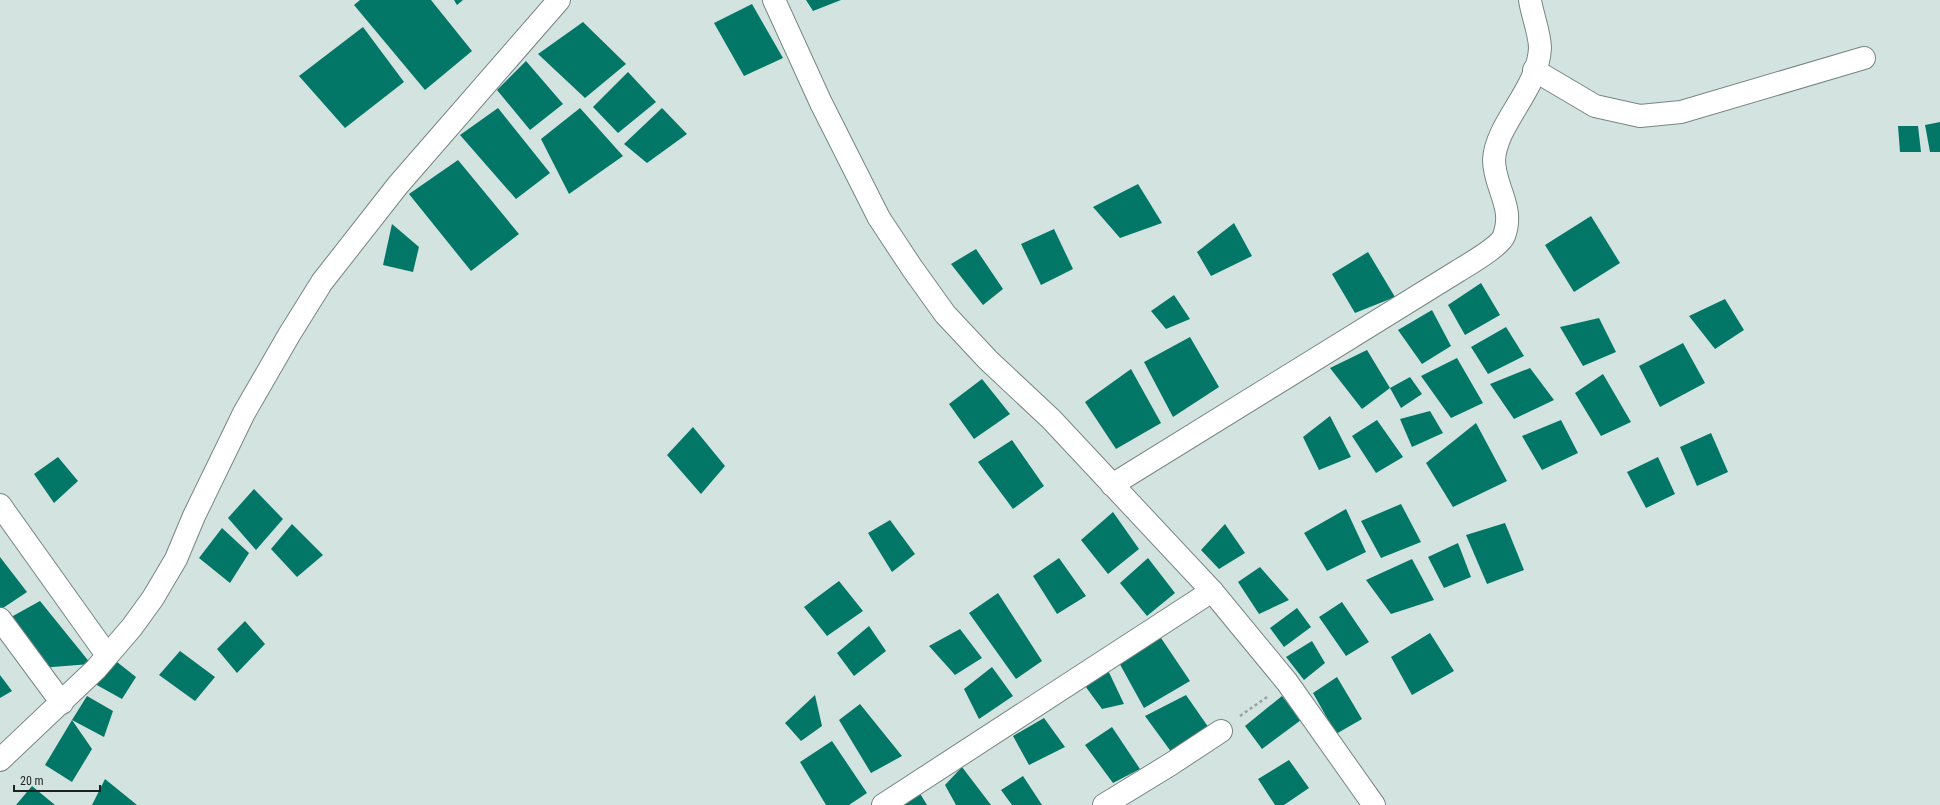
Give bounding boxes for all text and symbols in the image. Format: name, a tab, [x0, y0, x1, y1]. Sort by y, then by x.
scale bar	[14, 767, 100, 793]
text: 20 m	[20, 774, 44, 788]

